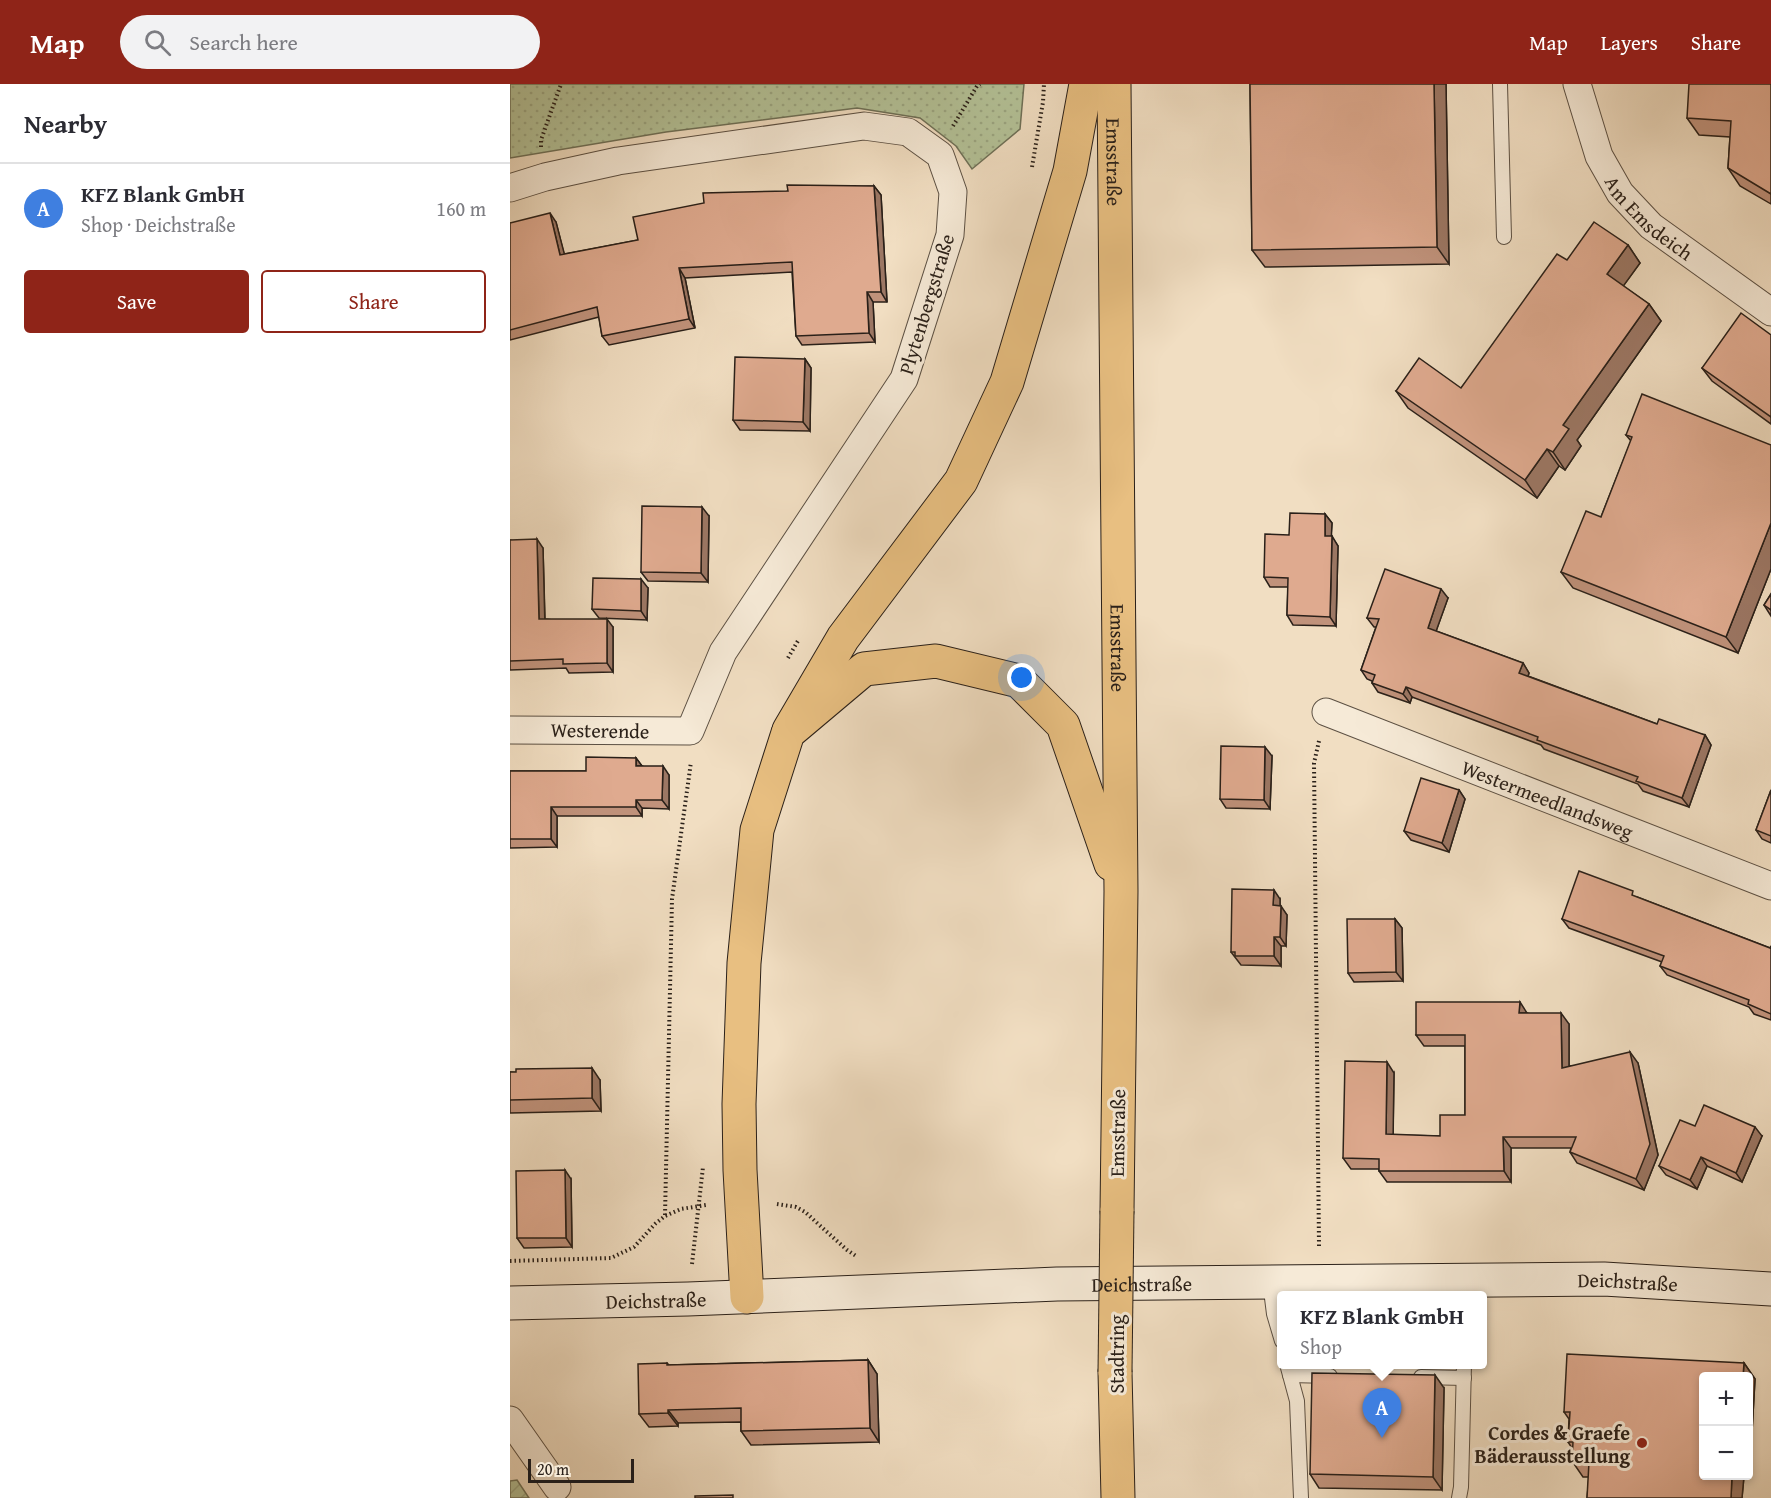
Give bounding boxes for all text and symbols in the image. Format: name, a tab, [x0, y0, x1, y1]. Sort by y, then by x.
search box	[120, 15, 540, 69]
text: Map	[30, 22, 84, 63]
icon: search	[141, 26, 174, 59]
text: Search here	[189, 26, 298, 58]
text: Map	[1529, 27, 1568, 58]
text: Layers	[1601, 27, 1658, 58]
text: Share	[1691, 27, 1741, 58]
text: Nearby	[24, 104, 107, 143]
street label: Emsstraße	[1100, 118, 1130, 206]
street label: Am Emsdeich	[1598, 170, 1700, 267]
text: KFZ Blank GmbH	[81, 178, 245, 210]
text: A	[37, 194, 50, 223]
text: 160 m	[436, 194, 486, 223]
text: Shop · Deichstraße	[81, 210, 236, 239]
street label: Plytenbergstraße	[891, 230, 961, 378]
button: Save	[24, 270, 249, 333]
button: Share	[261, 270, 486, 333]
street label: Emsstraße	[1104, 604, 1134, 692]
your location	[1007, 663, 1036, 692]
street label: Westerende	[550, 715, 650, 745]
street label: Westermeedlandsweg	[1458, 752, 1638, 845]
street label: Emsstraße	[1102, 1089, 1132, 1177]
street label: Deichstraße	[1577, 1264, 1679, 1298]
street label: Deichstraße	[1091, 1268, 1192, 1298]
street label: Deichstraße	[605, 1284, 707, 1315]
popup	[1277, 1291, 1487, 1369]
text: KFZ Blank GmbH	[1300, 1300, 1464, 1332]
street label: Stadtring	[1102, 1314, 1131, 1394]
text: Shop	[1300, 1332, 1342, 1361]
map controls	[1699, 1372, 1753, 1480]
button: +	[1699, 1372, 1753, 1426]
pin: A	[1362, 1388, 1402, 1438]
place label: Cordes & Graefe Bäderausstellung	[1475, 1418, 1630, 1470]
button: −	[1699, 1426, 1753, 1480]
marker: Cordes & Graefe Bäderausstellung	[1635, 1436, 1649, 1450]
scale bar	[528, 1456, 634, 1484]
text: 20 m	[537, 1457, 569, 1481]

